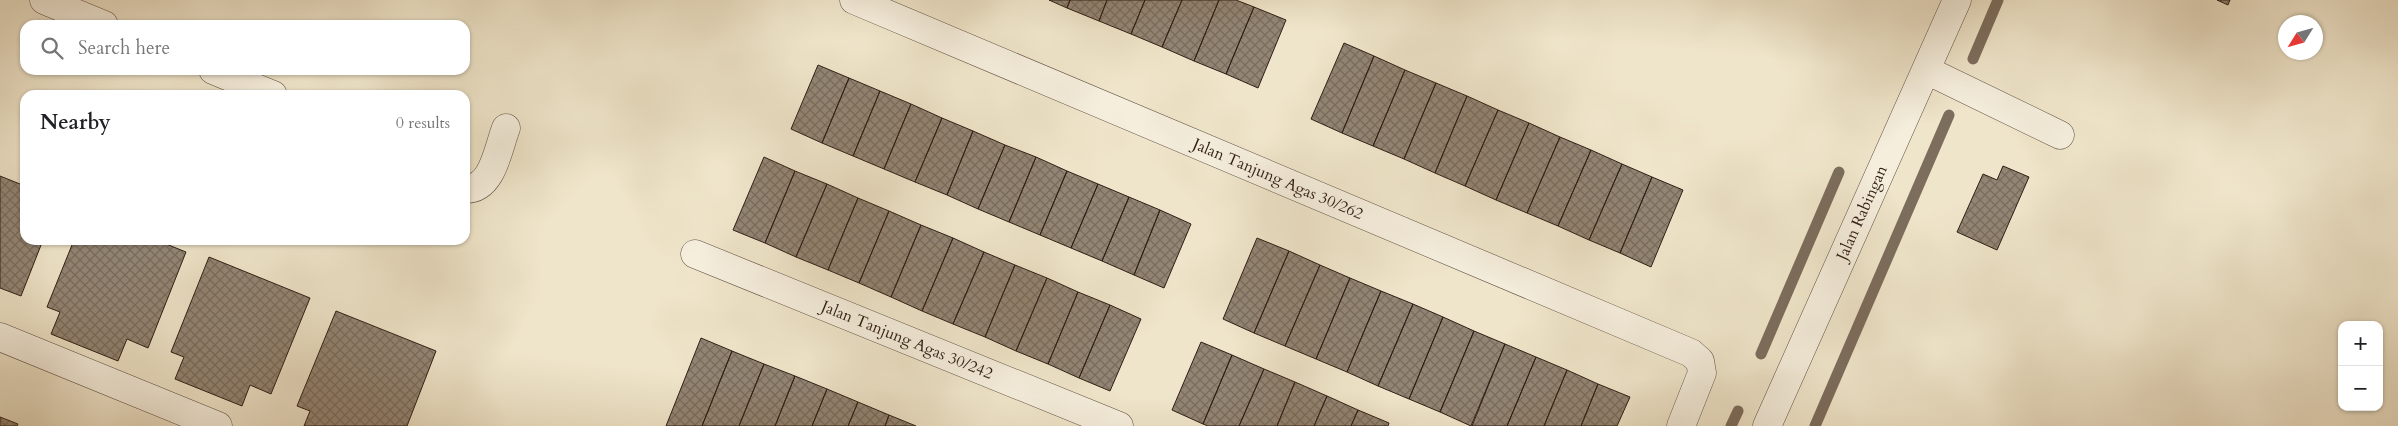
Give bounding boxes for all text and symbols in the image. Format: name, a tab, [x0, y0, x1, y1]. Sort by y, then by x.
north arrow	[2278, 15, 2323, 60]
search box	[20, 20, 470, 75]
icon: search	[38, 34, 66, 62]
text: Search here	[78, 35, 170, 61]
text: Nearby	[40, 108, 111, 137]
text: 0 results	[396, 112, 450, 134]
street label: Jalan Tanjung Agas 30/262	[1188, 132, 1367, 225]
street label: Jalan Rabingan	[1830, 162, 1893, 266]
street label: Jalan Tanjung Agas 30/242	[816, 295, 996, 385]
map controls	[2338, 321, 2383, 411]
button: +	[2338, 321, 2383, 366]
button: −	[2338, 366, 2383, 411]

